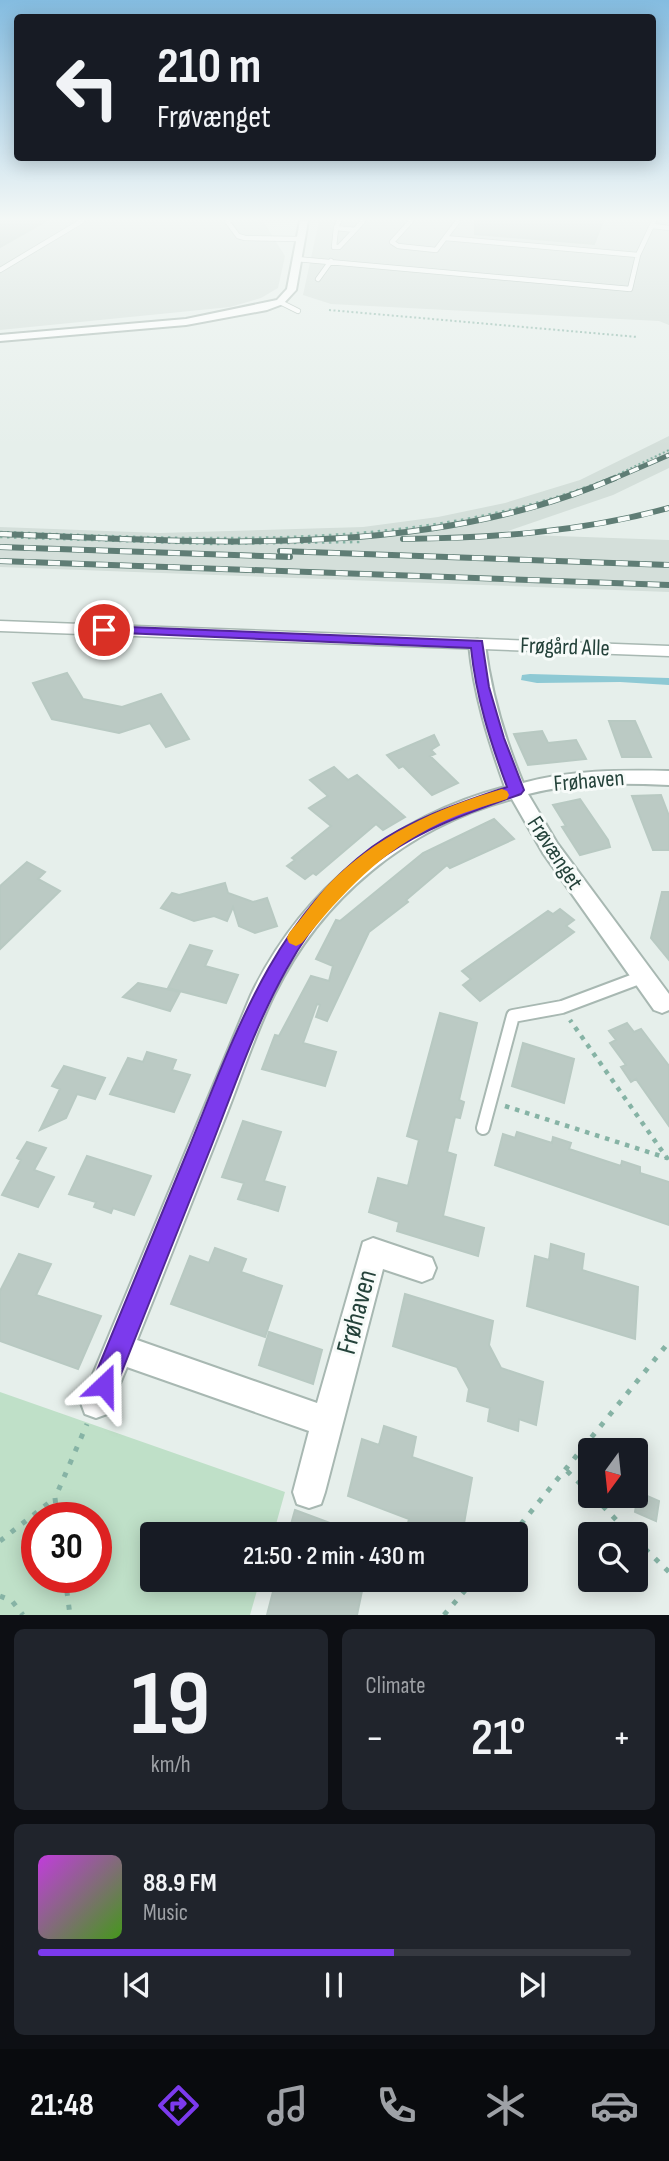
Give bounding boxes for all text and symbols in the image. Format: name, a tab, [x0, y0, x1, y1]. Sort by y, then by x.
text: 210 m	[157, 38, 261, 97]
icon: left	[42, 42, 133, 133]
text: Frøvænget	[157, 98, 271, 137]
pin	[74, 600, 134, 660]
icon: arrive	[85, 611, 123, 649]
street label: Frøgård Alle	[520, 631, 610, 663]
street label: Frøhaven	[553, 764, 625, 798]
street label: Frøvænget	[521, 811, 589, 895]
street label: Frøhaven	[330, 1266, 384, 1358]
position arrow	[67, 1348, 141, 1422]
north arrow	[578, 1438, 648, 1508]
map controls	[578, 1438, 648, 1592]
speed limit sign: 30	[21, 1502, 112, 1593]
button: search	[578, 1522, 648, 1592]
text: 21:50 · 2 min · 430 m	[243, 1541, 425, 1572]
text: 19	[131, 1651, 210, 1760]
text: Climate	[366, 1672, 425, 1700]
text: 21°	[471, 1707, 526, 1770]
text: −	[366, 1716, 384, 1761]
text: +	[612, 1716, 631, 1761]
text: km/h	[151, 1751, 191, 1779]
text: 88.9 FM	[143, 1868, 217, 1899]
text: Music	[143, 1899, 188, 1927]
icon: previous	[118, 1966, 156, 2004]
icon: pause	[315, 1966, 353, 2004]
icon: next	[513, 1966, 551, 2004]
icon: directions	[154, 2081, 203, 2130]
icon: music	[263, 2081, 312, 2130]
icon: phone	[372, 2081, 421, 2130]
icon: climate	[481, 2081, 530, 2130]
icon: car	[590, 2081, 639, 2130]
text: 21:48	[30, 2086, 94, 2125]

